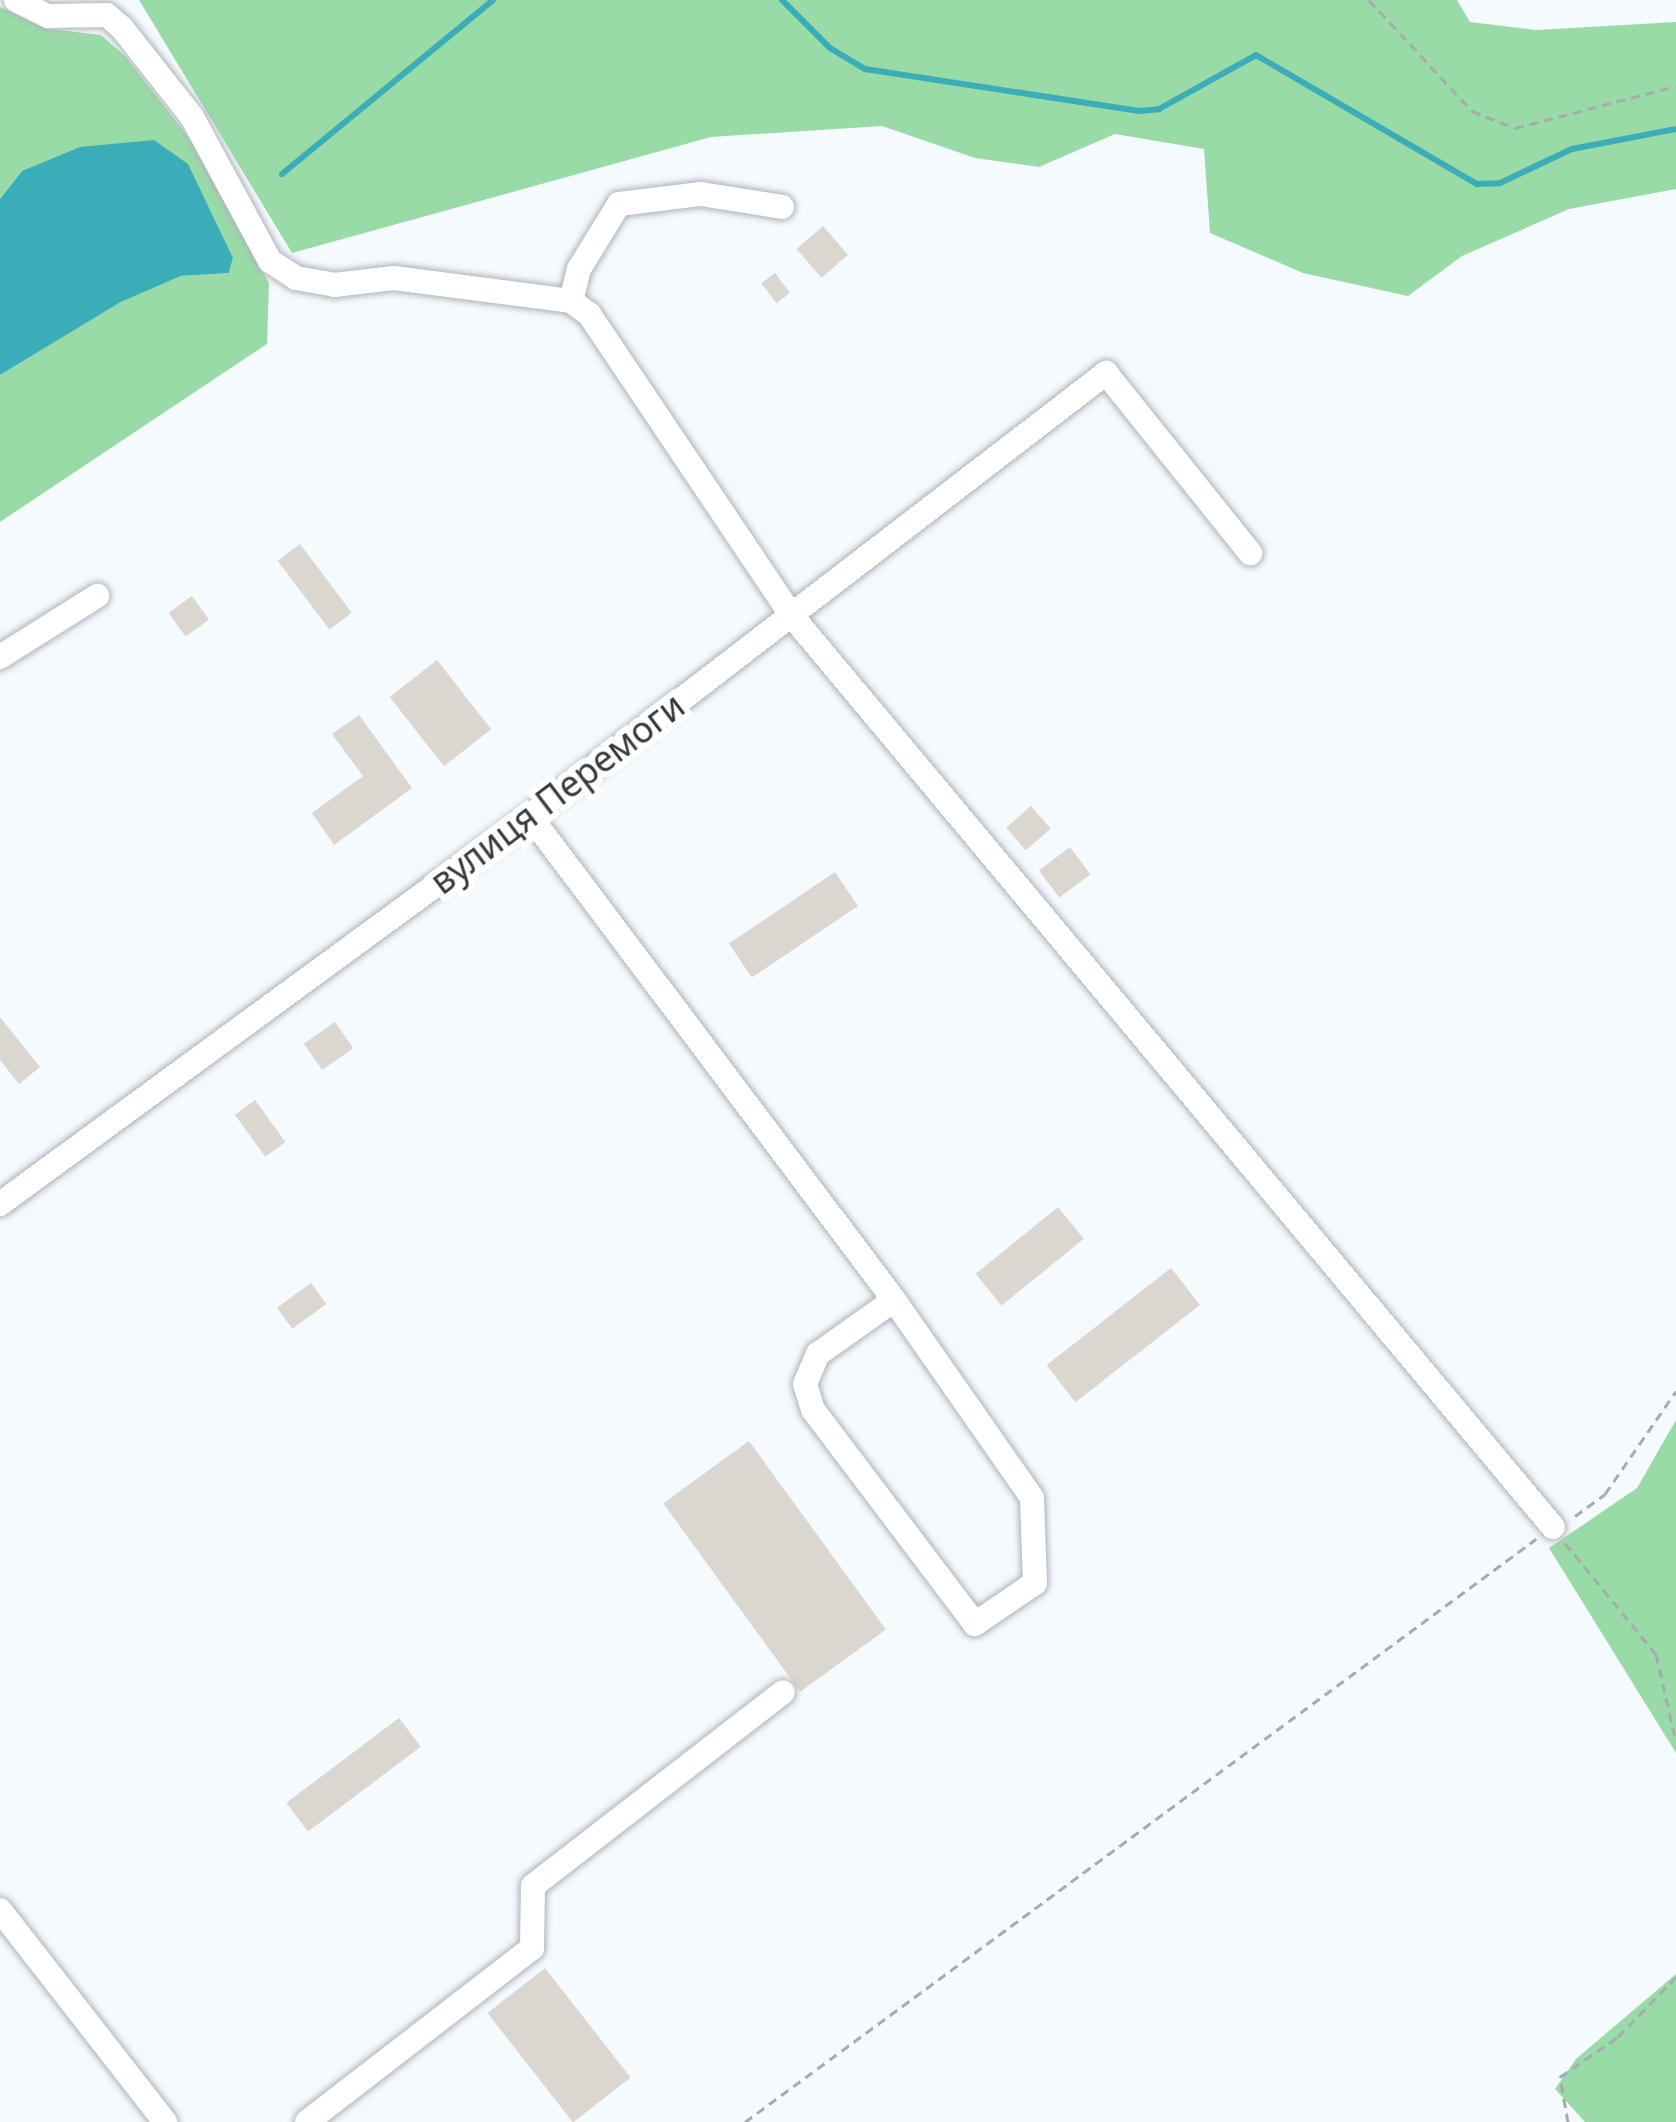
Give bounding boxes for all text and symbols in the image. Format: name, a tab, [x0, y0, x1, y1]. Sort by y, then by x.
street label: вулиця Перемоги	[421, 683, 693, 903]

